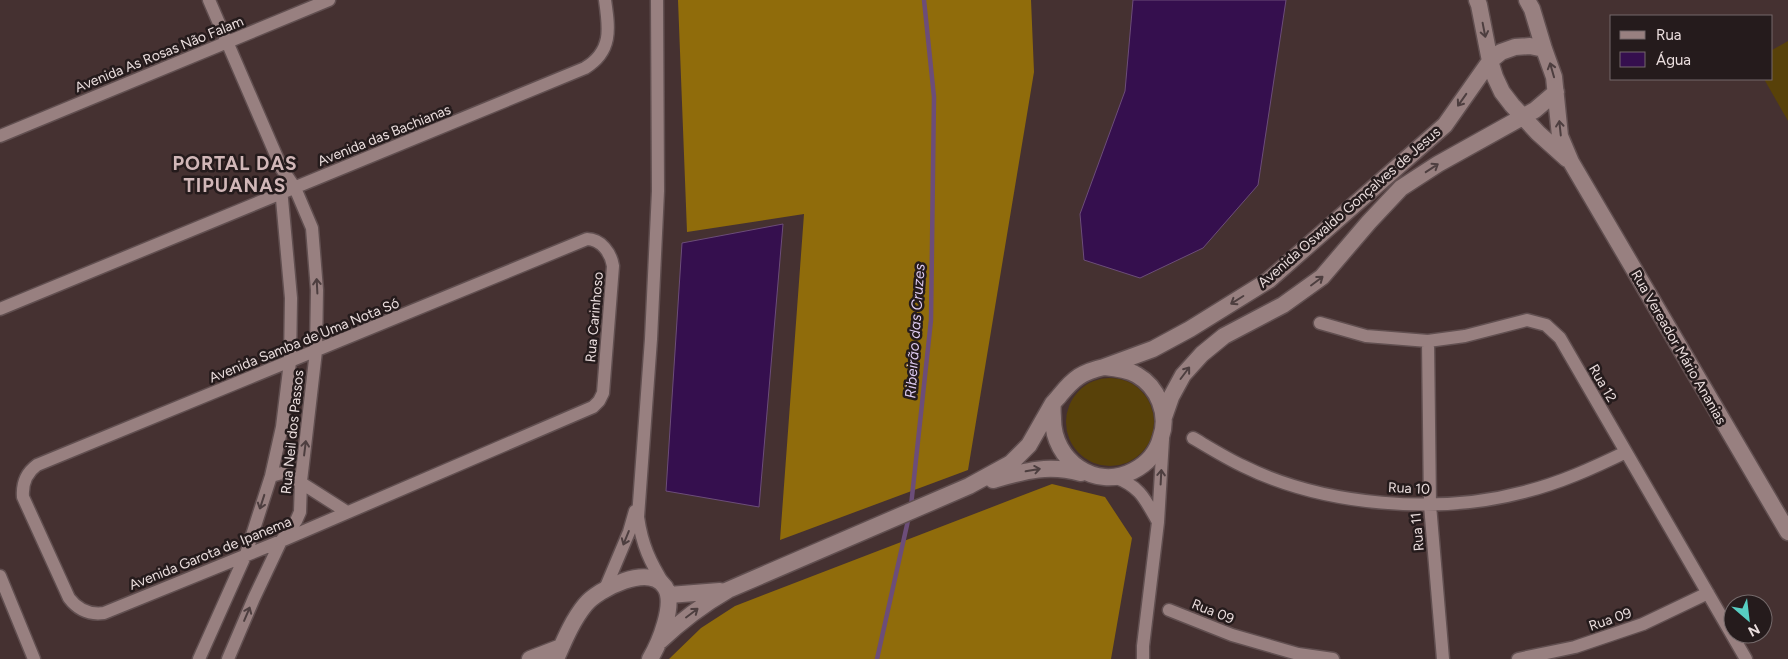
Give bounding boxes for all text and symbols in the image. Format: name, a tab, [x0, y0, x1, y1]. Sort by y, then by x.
street label: Avenida As Rosas Não Falam	[72, 13, 246, 96]
legend	[1610, 15, 1773, 80]
one-way arrow	[1480, 22, 1490, 38]
text: Rua	[1656, 26, 1681, 44]
text: Água	[1656, 51, 1691, 69]
one-way arrow	[1546, 62, 1556, 78]
one-way arrow	[1457, 93, 1467, 107]
street label: Avenida das Bachianas	[315, 101, 453, 170]
one-way arrow	[1555, 120, 1565, 136]
street label: Avenida Oswaldo Gonçalves de Jesus	[1255, 123, 1444, 291]
district label: PORTAL DAS TIPUANAS	[172, 152, 298, 197]
one-way arrow	[1424, 163, 1438, 173]
water label: Ribeirão das Cruzes	[901, 263, 929, 399]
street label: Rua Vereador Mário Ananias	[1627, 267, 1730, 428]
street label: Rua Carinhoso	[582, 271, 607, 363]
one-way arrow	[1310, 276, 1324, 286]
one-way arrow	[312, 278, 321, 294]
street label: Avenida Samba de Uma Nota Só	[207, 294, 402, 386]
one-way arrow	[1230, 295, 1244, 305]
street label: Rua 12	[1585, 361, 1620, 405]
one-way arrow	[1179, 367, 1190, 380]
street label: Rua Neil dos Passos	[278, 369, 307, 495]
one-way arrow	[300, 440, 310, 456]
one-way arrow	[1025, 464, 1041, 474]
one-way arrow	[1156, 469, 1165, 485]
street label: Rua 10	[1388, 479, 1430, 498]
one-way arrow	[257, 494, 267, 510]
street label: Rua 11	[1407, 512, 1428, 552]
street label: Avenida Garota de Ipanema	[127, 513, 294, 594]
one-way arrow	[621, 530, 631, 545]
north arrow	[1723, 594, 1773, 644]
street label: Rua 09	[1189, 595, 1236, 628]
street label: Rua 09	[1587, 604, 1634, 635]
one-way arrow	[242, 607, 252, 622]
one-way arrow	[685, 608, 699, 618]
text: N	[1745, 620, 1763, 640]

